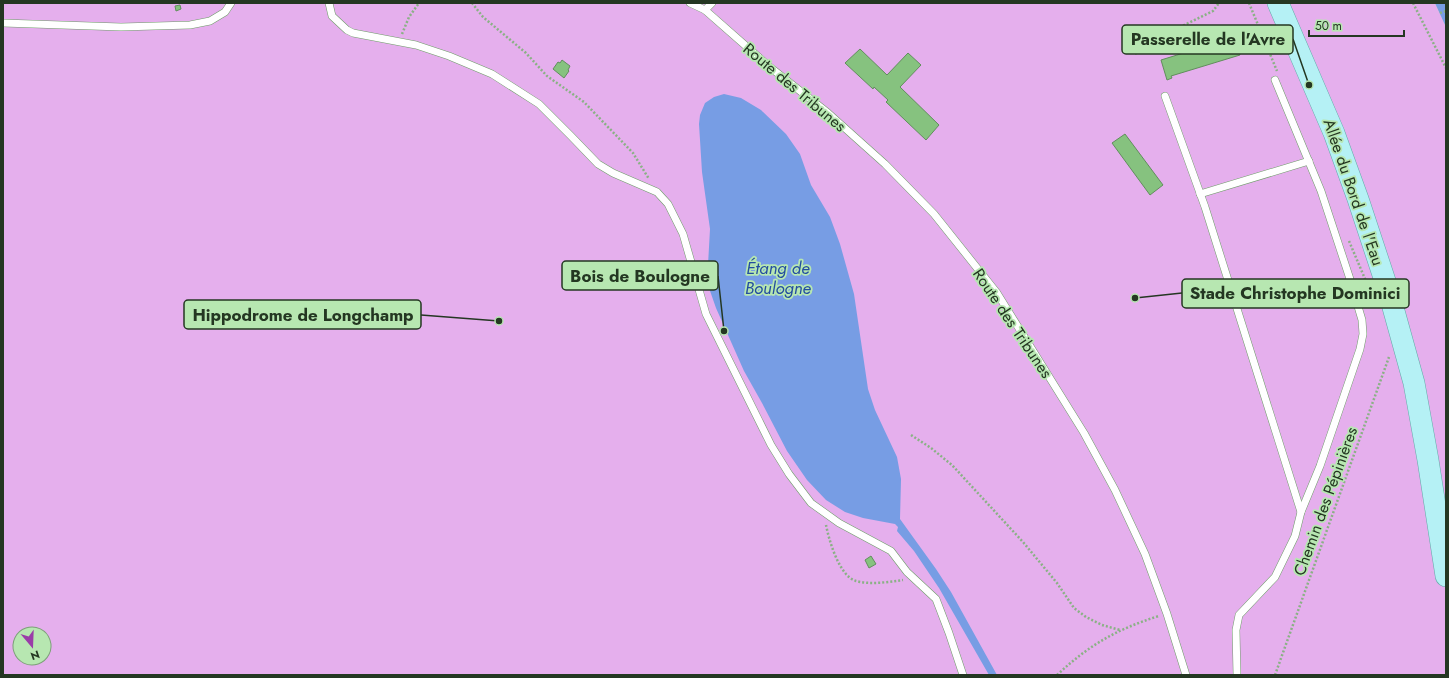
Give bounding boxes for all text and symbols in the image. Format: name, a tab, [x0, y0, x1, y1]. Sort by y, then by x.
scale bar	[1309, 12, 1404, 38]
text: 50 m	[1315, 17, 1342, 35]
callout: Passerelle de l'Avre	[1122, 25, 1293, 54]
text: Passerelle de l'Avre	[1131, 27, 1286, 51]
street label: Route des Tribunes	[738, 37, 851, 137]
street label: Allée du Bord de l'Eau	[1318, 116, 1389, 269]
water label: Étang de Boulogne	[745, 256, 812, 300]
callout: Bois de Boulogne	[562, 261, 718, 290]
text: Bois de Boulogne	[570, 264, 710, 288]
street label: Route des Tribunes	[967, 264, 1058, 383]
callout: Stade Christophe Dominici	[1182, 279, 1409, 308]
text: Stade Christophe Dominici	[1190, 281, 1400, 305]
callout: Hippodrome de Longchamp	[184, 300, 421, 329]
text: Hippodrome de Longchamp	[192, 303, 414, 327]
street label: Chemin des Pépinières	[1288, 424, 1363, 579]
north arrow	[12, 626, 52, 666]
text: N	[29, 646, 42, 664]

